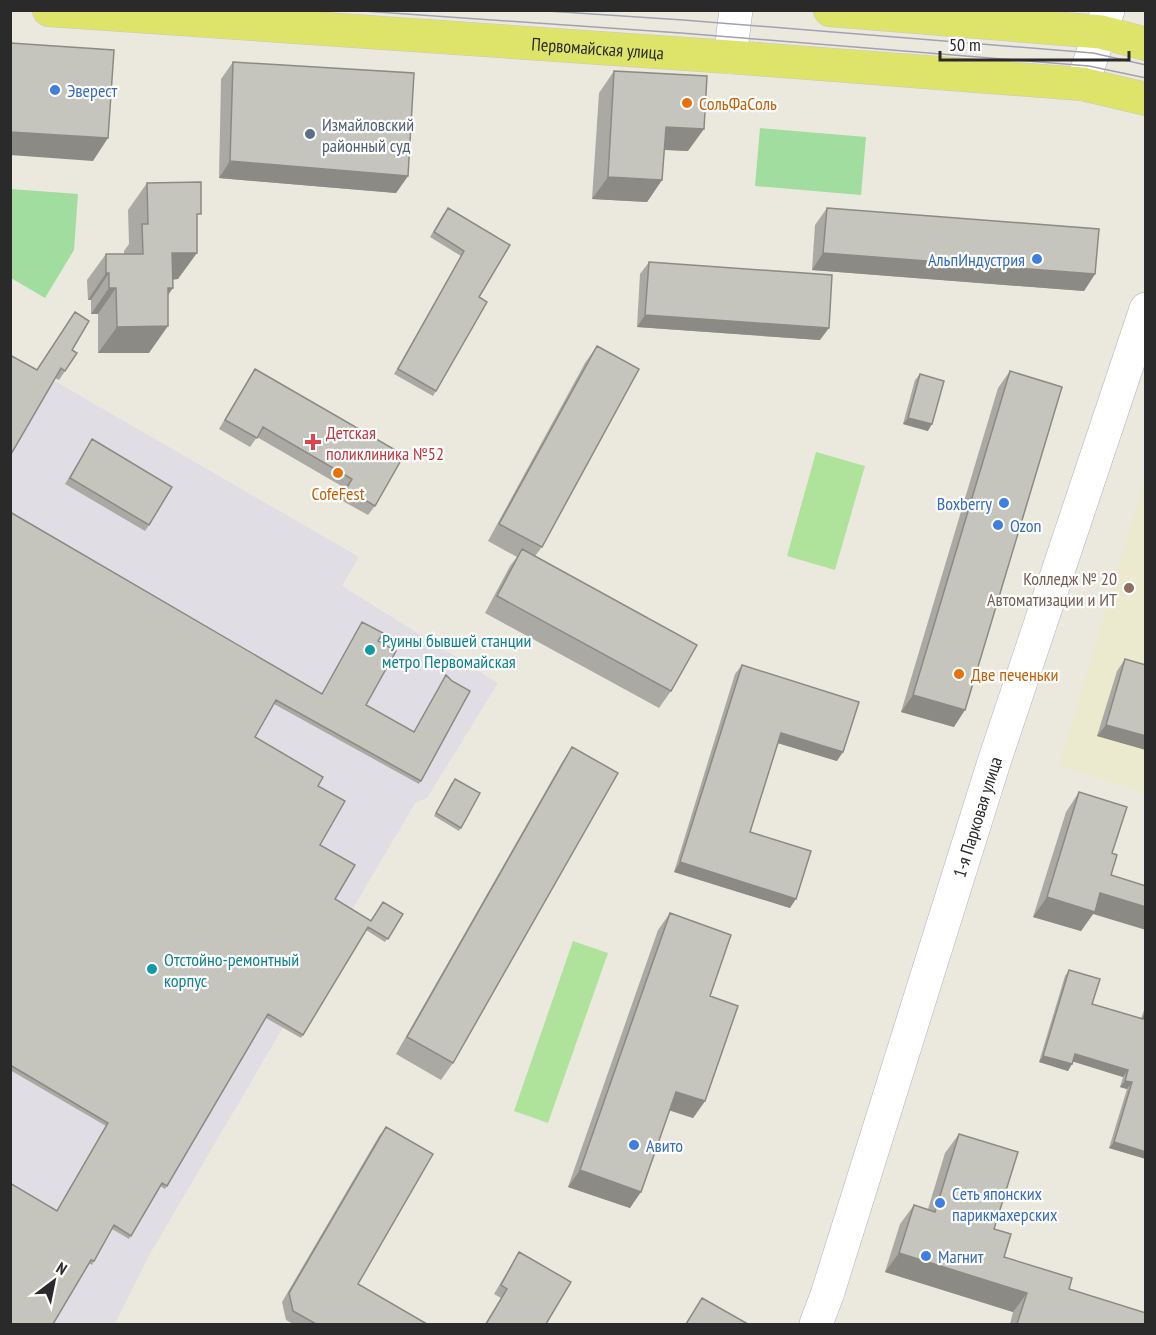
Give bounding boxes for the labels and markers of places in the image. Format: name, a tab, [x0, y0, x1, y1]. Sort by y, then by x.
place label: Эверест	[67, 79, 117, 102]
marker: Эверест	[48, 83, 62, 97]
place label: СольФаСоль	[699, 92, 777, 115]
marker: СольФаСоль	[680, 96, 694, 110]
place label: Измайловский районный суд	[322, 113, 414, 157]
marker: Измайловский районный суд	[303, 127, 317, 141]
place label: АльпИндустрия	[928, 248, 1025, 271]
marker: АльпИндустрия	[1030, 252, 1044, 266]
place label: Детская поликлиника №52	[326, 421, 444, 465]
marker: Детская поликлиника №52	[304, 433, 322, 451]
marker: CofeFest	[331, 466, 345, 480]
place label: CofeFest	[311, 482, 365, 505]
place label: Boxberry	[937, 492, 992, 515]
marker: Boxberry	[997, 496, 1011, 510]
place label: Ozon	[1010, 514, 1042, 537]
marker: Ozon	[991, 518, 1005, 532]
place label: Колледж № 20 Автоматизации и ИТ	[987, 567, 1117, 611]
marker: Колледж № 20 Автоматизации и ИТ	[1122, 581, 1136, 595]
place label: Руины бывшей станции метро Первомайская	[382, 629, 531, 673]
marker: Руины бывшей станции метро Первомайская	[363, 643, 377, 657]
place label: Две печеньки	[971, 663, 1058, 686]
marker: Две печеньки	[952, 667, 966, 681]
place label: Отстойно-ремонтный корпус	[164, 948, 299, 992]
marker: Отстойно-ремонтный корпус	[145, 962, 159, 976]
place label: Авито	[646, 1134, 683, 1157]
marker: Авито	[627, 1138, 641, 1152]
place label: Сеть японских парикмахерских	[952, 1182, 1058, 1226]
marker: Сеть японских парикмахерских	[933, 1196, 947, 1210]
place label: Магнит	[938, 1245, 984, 1268]
marker: Магнит	[919, 1249, 933, 1263]

